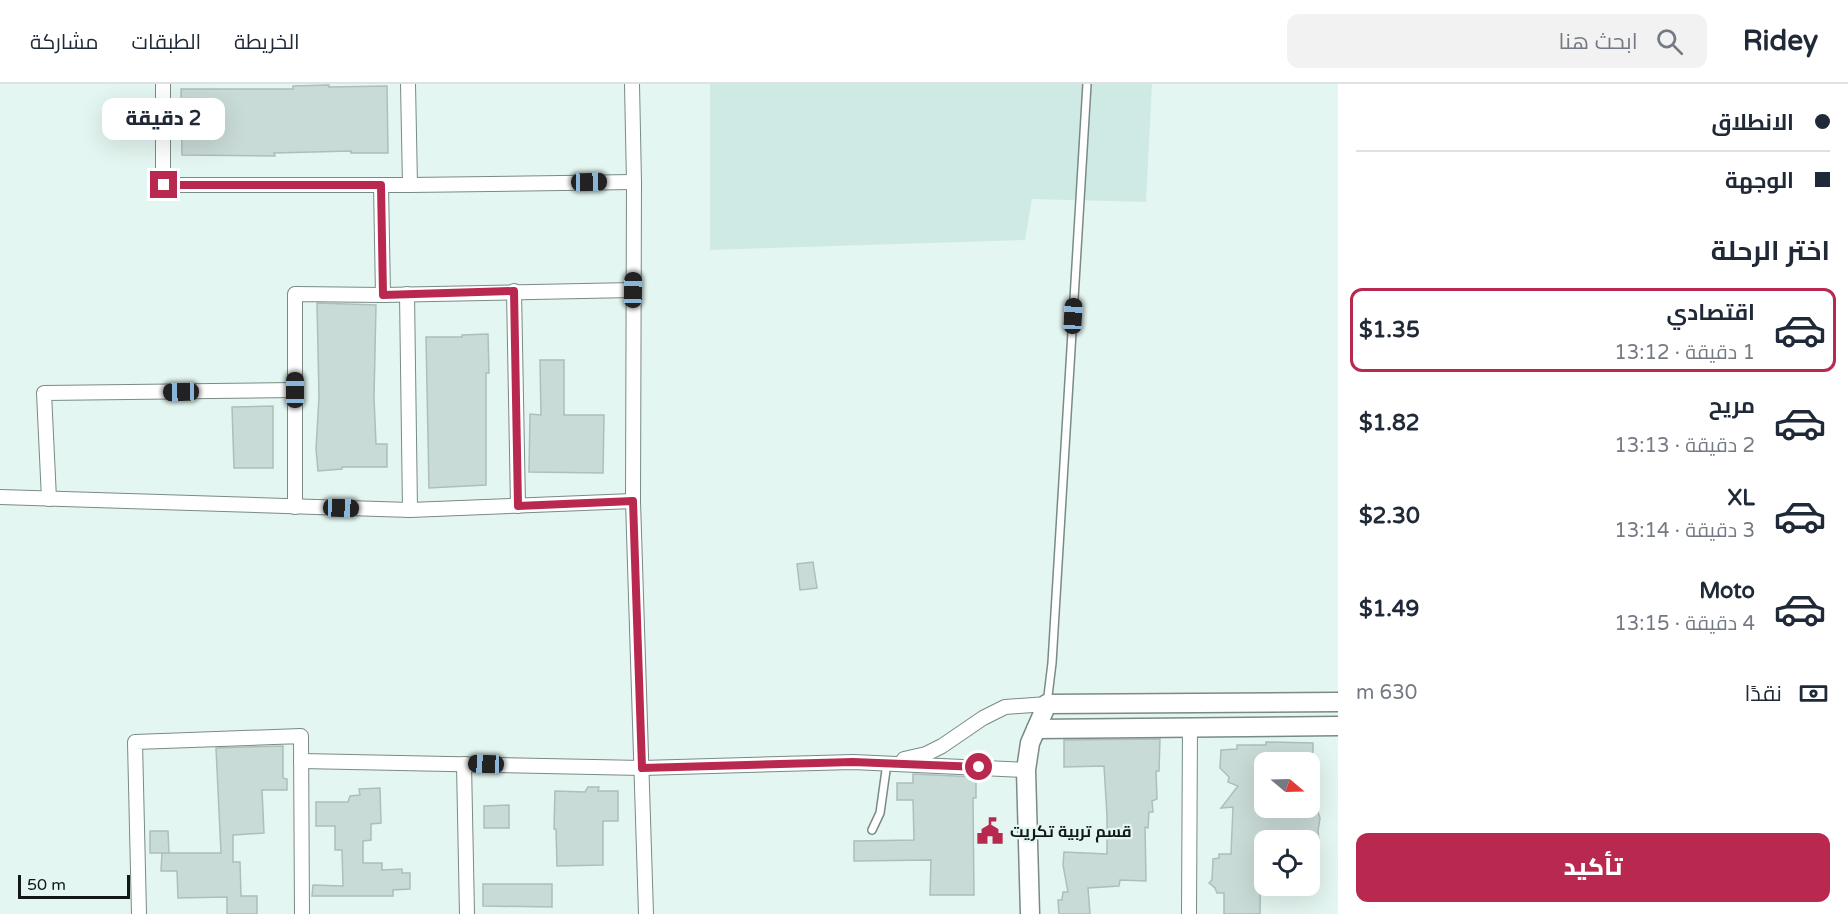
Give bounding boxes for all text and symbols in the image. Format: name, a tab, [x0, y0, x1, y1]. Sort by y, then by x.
search box	[1287, 14, 1707, 68]
text: Ridey	[1743, 24, 1818, 58]
icon: search	[1653, 25, 1686, 58]
text: ابحث هنا	[1558, 29, 1638, 55]
text: مشاركة	[30, 30, 99, 55]
text: الطبقات	[132, 30, 201, 55]
text: الخريطة	[234, 30, 300, 55]
callout: 2 دقيقة	[102, 98, 225, 140]
text: 2 دقيقة	[126, 107, 201, 131]
text: الانطلاق	[1711, 110, 1794, 136]
text: الوجهة	[1725, 168, 1794, 194]
route end	[150, 171, 177, 198]
car	[571, 173, 607, 191]
text: اختر الرحلة	[1711, 235, 1830, 268]
car	[624, 272, 642, 308]
car	[1063, 298, 1083, 334]
text: اقتصادي	[1666, 300, 1755, 326]
icon: car	[1773, 303, 1827, 357]
text: $1.35	[1359, 317, 1420, 343]
text: 1 دقيقة · 13:12	[1614, 341, 1755, 365]
car	[286, 372, 304, 408]
car	[163, 383, 199, 401]
text: مريح	[1709, 393, 1755, 419]
icon: car	[1773, 396, 1827, 450]
text: $1.82	[1359, 410, 1420, 436]
text: 2 دقيقة · 13:13	[1614, 434, 1755, 458]
text: XL	[1728, 485, 1755, 511]
icon: car	[1773, 489, 1827, 543]
car	[323, 498, 359, 518]
text: $2.30	[1359, 503, 1420, 529]
text: 3 دقيقة · 13:14	[1614, 519, 1755, 543]
text: Moto	[1699, 578, 1755, 604]
icon: car	[1773, 582, 1827, 636]
text: $1.49	[1359, 596, 1419, 622]
text: 4 دقيقة · 13:15	[1614, 612, 1755, 636]
icon: cash	[1797, 677, 1830, 710]
text: 630 m	[1356, 681, 1417, 705]
text: نقدًا	[1744, 681, 1782, 707]
north arrow	[1254, 752, 1320, 818]
map controls	[1254, 752, 1320, 896]
route start	[965, 753, 992, 780]
car	[468, 754, 504, 774]
public building icon: قسم تربية تكريت	[975, 816, 1005, 846]
place label: قسم تربية تكريت	[1010, 822, 1132, 843]
button: locate	[1254, 830, 1320, 896]
button: تأكيد	[1356, 833, 1830, 902]
scale bar	[18, 872, 130, 900]
text: 50 m	[27, 875, 66, 895]

